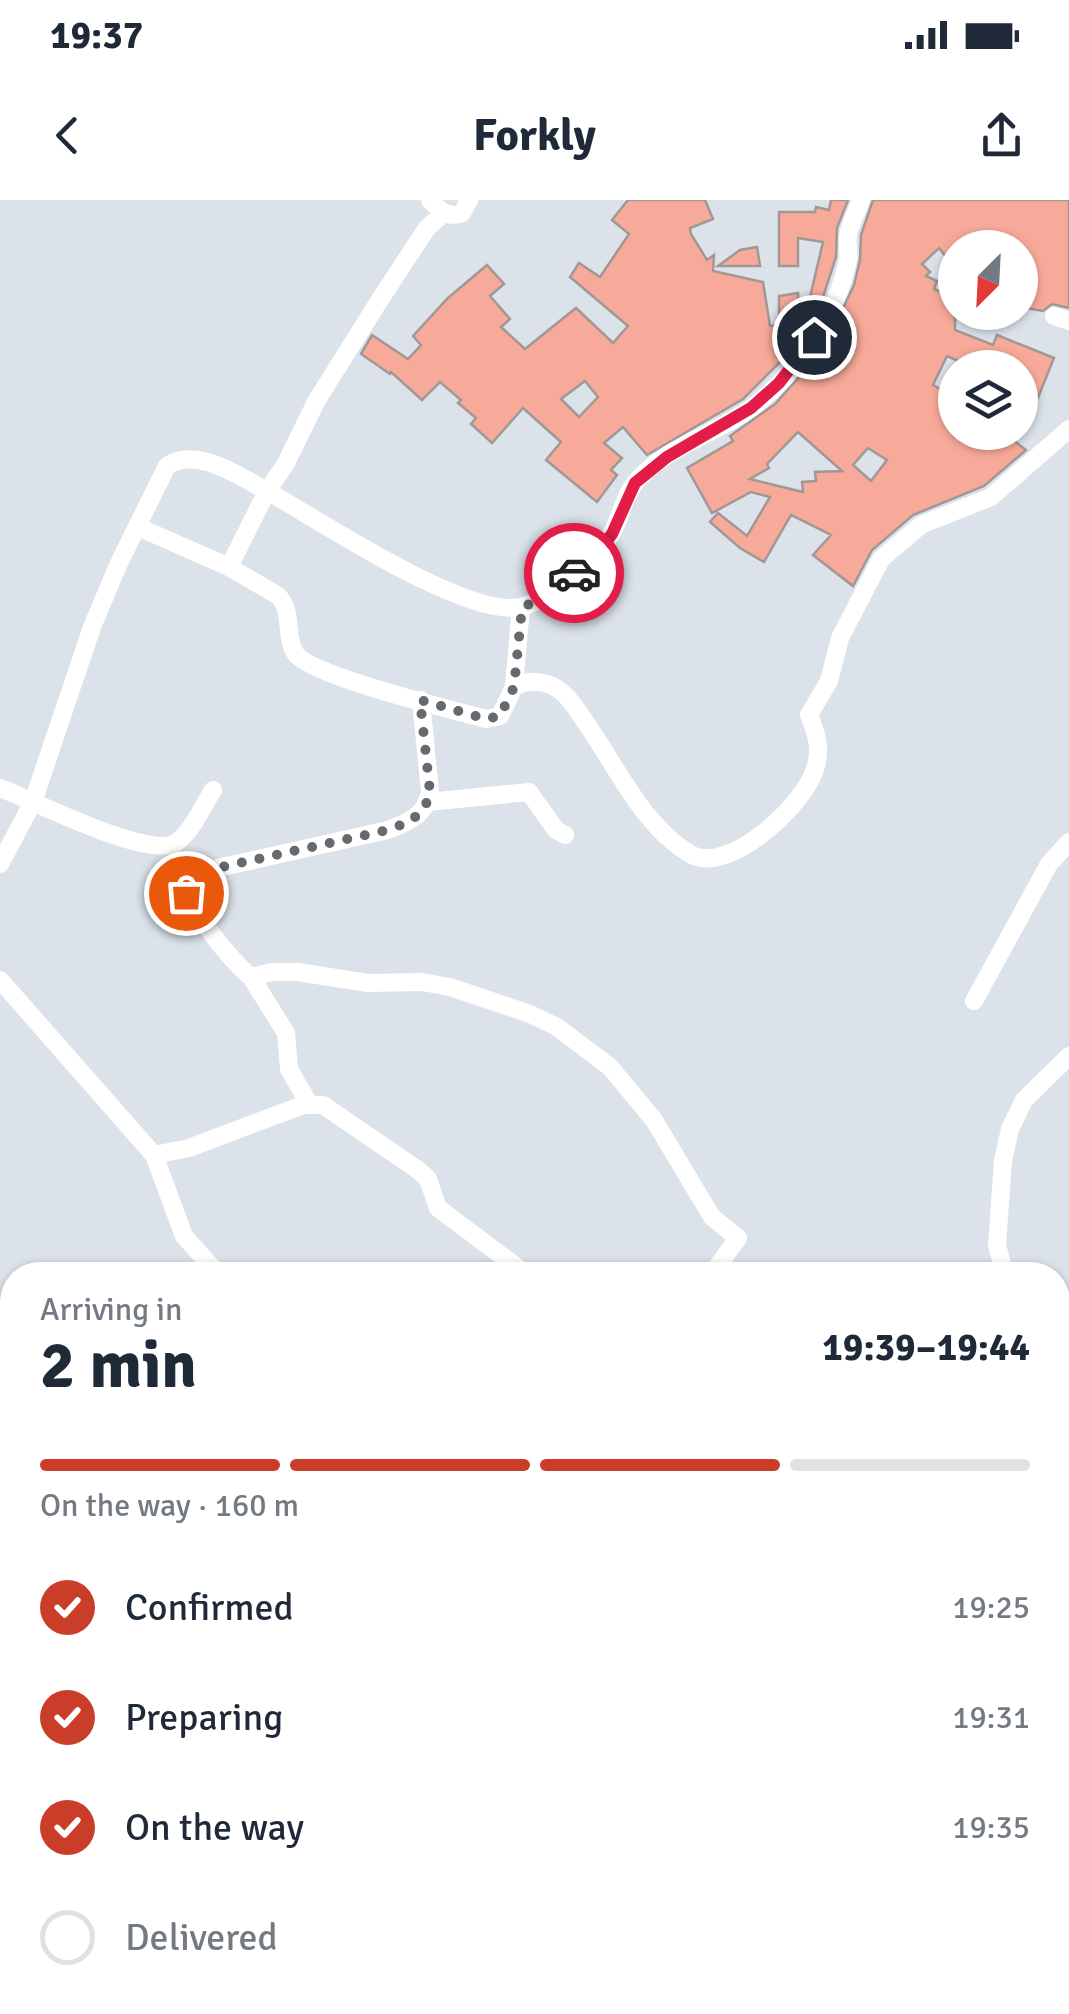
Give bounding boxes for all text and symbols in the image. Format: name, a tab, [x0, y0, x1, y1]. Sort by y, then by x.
text: 19:37	[50, 12, 143, 59]
icon: back	[40, 108, 95, 163]
text: Forkly	[473, 108, 596, 163]
icon: share	[974, 108, 1029, 163]
north arrow	[938, 230, 1038, 330]
map controls	[938, 230, 1038, 450]
pin	[772, 295, 857, 380]
icon: home	[787, 310, 842, 365]
button: layers	[938, 350, 1038, 450]
courier	[524, 523, 624, 623]
icon: car	[547, 546, 602, 601]
pin	[144, 851, 229, 936]
icon: bag	[159, 866, 214, 921]
text: Arriving in	[40, 1290, 182, 1329]
text: 19:39–19:44	[822, 1324, 1030, 1371]
text: 2 min	[40, 1326, 197, 1406]
text: On the way · 160 m	[40, 1486, 299, 1525]
icon: check	[40, 1580, 95, 1635]
text: Confirmed	[125, 1584, 294, 1631]
text: 19:25	[952, 1588, 1030, 1627]
icon: check	[40, 1690, 95, 1745]
text: Preparing	[125, 1694, 283, 1741]
text: 19:31	[952, 1698, 1030, 1737]
icon: check	[40, 1800, 95, 1855]
text: On the way	[125, 1804, 304, 1851]
text: 19:35	[952, 1808, 1030, 1847]
text: Delivered	[125, 1914, 278, 1961]

